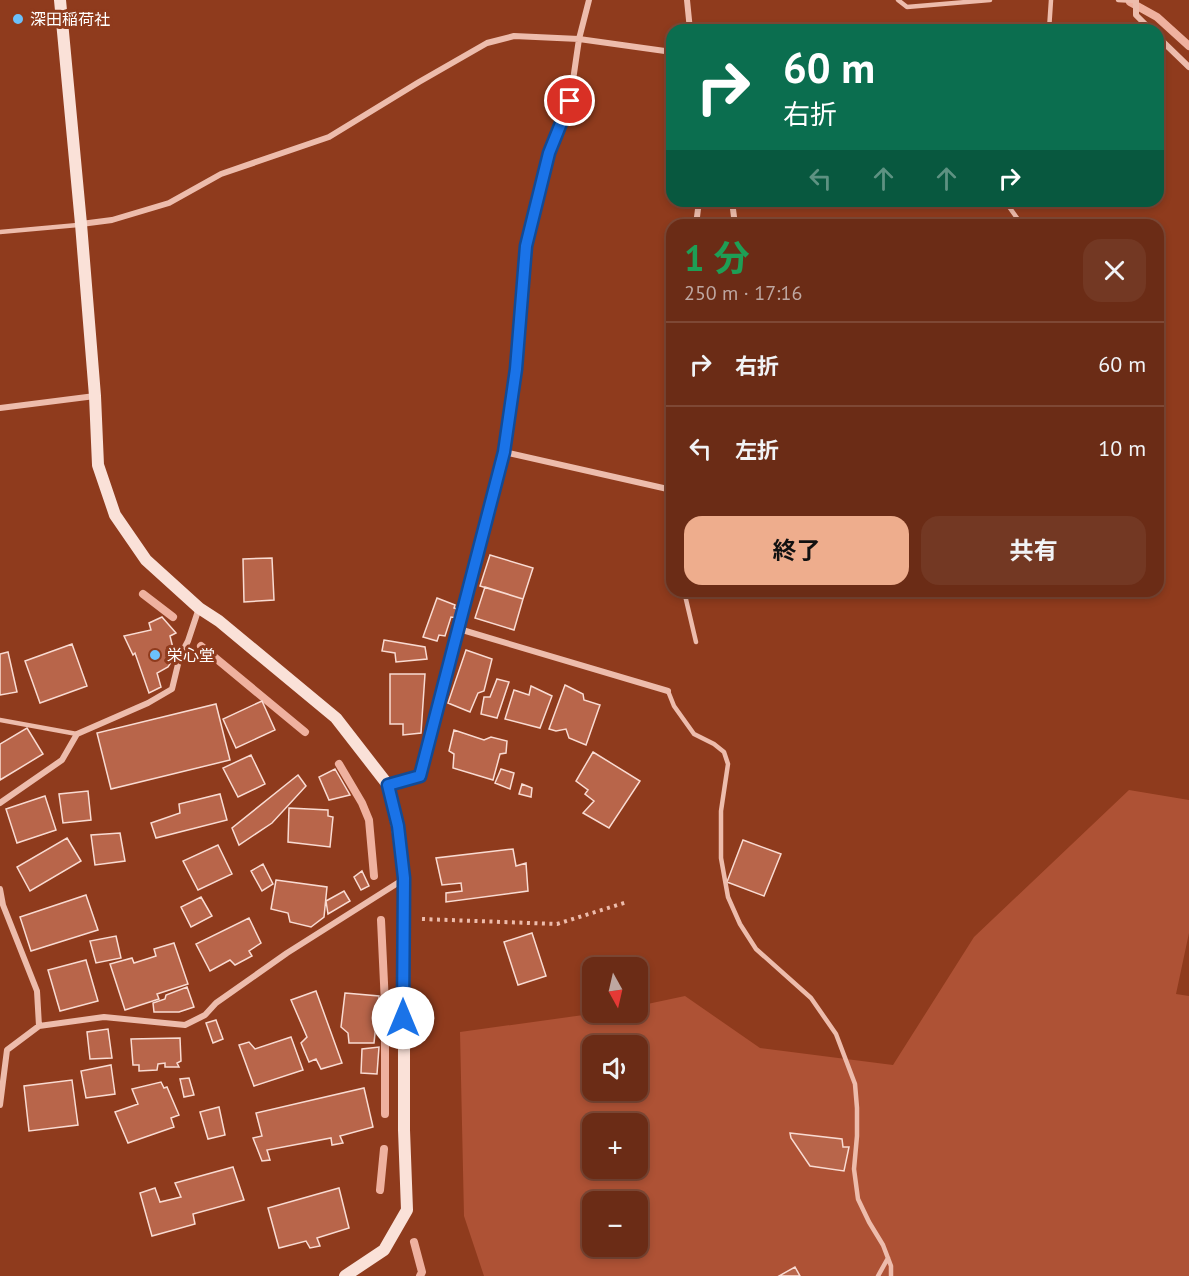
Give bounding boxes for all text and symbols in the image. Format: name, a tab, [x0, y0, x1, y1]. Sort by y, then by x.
place label: 深田稲荷社	[30, 9, 110, 29]
marker: 深田稲荷社	[11, 12, 25, 26]
text: 60 m	[783, 40, 875, 95]
icon: right	[684, 48, 762, 126]
pin	[544, 75, 595, 126]
icon: arrive	[553, 84, 586, 117]
text: 右折	[783, 97, 837, 131]
icon: left	[804, 162, 837, 195]
icon: ahead	[867, 162, 900, 195]
icon: ahead	[930, 162, 963, 195]
icon: right	[993, 162, 1026, 195]
text: 1 分	[684, 234, 750, 281]
button: close	[1083, 239, 1146, 302]
text: 250 m · 17:16	[684, 280, 802, 306]
icon: right	[684, 348, 717, 381]
text: 60 m	[1098, 350, 1146, 378]
text: 右折	[735, 352, 779, 380]
icon: left	[684, 432, 717, 465]
text: 10 m	[1098, 434, 1146, 462]
text: 左折	[735, 436, 779, 464]
button: 終了	[684, 516, 909, 585]
button: 共有	[921, 516, 1146, 585]
place label: 栄心堂	[167, 645, 215, 665]
marker: 栄心堂	[148, 648, 162, 662]
north arrow	[582, 957, 648, 1023]
map controls	[582, 957, 648, 1257]
position arrow	[371, 986, 435, 1050]
button: sound	[582, 1035, 648, 1101]
button: +	[582, 1113, 648, 1179]
button: −	[582, 1191, 648, 1257]

